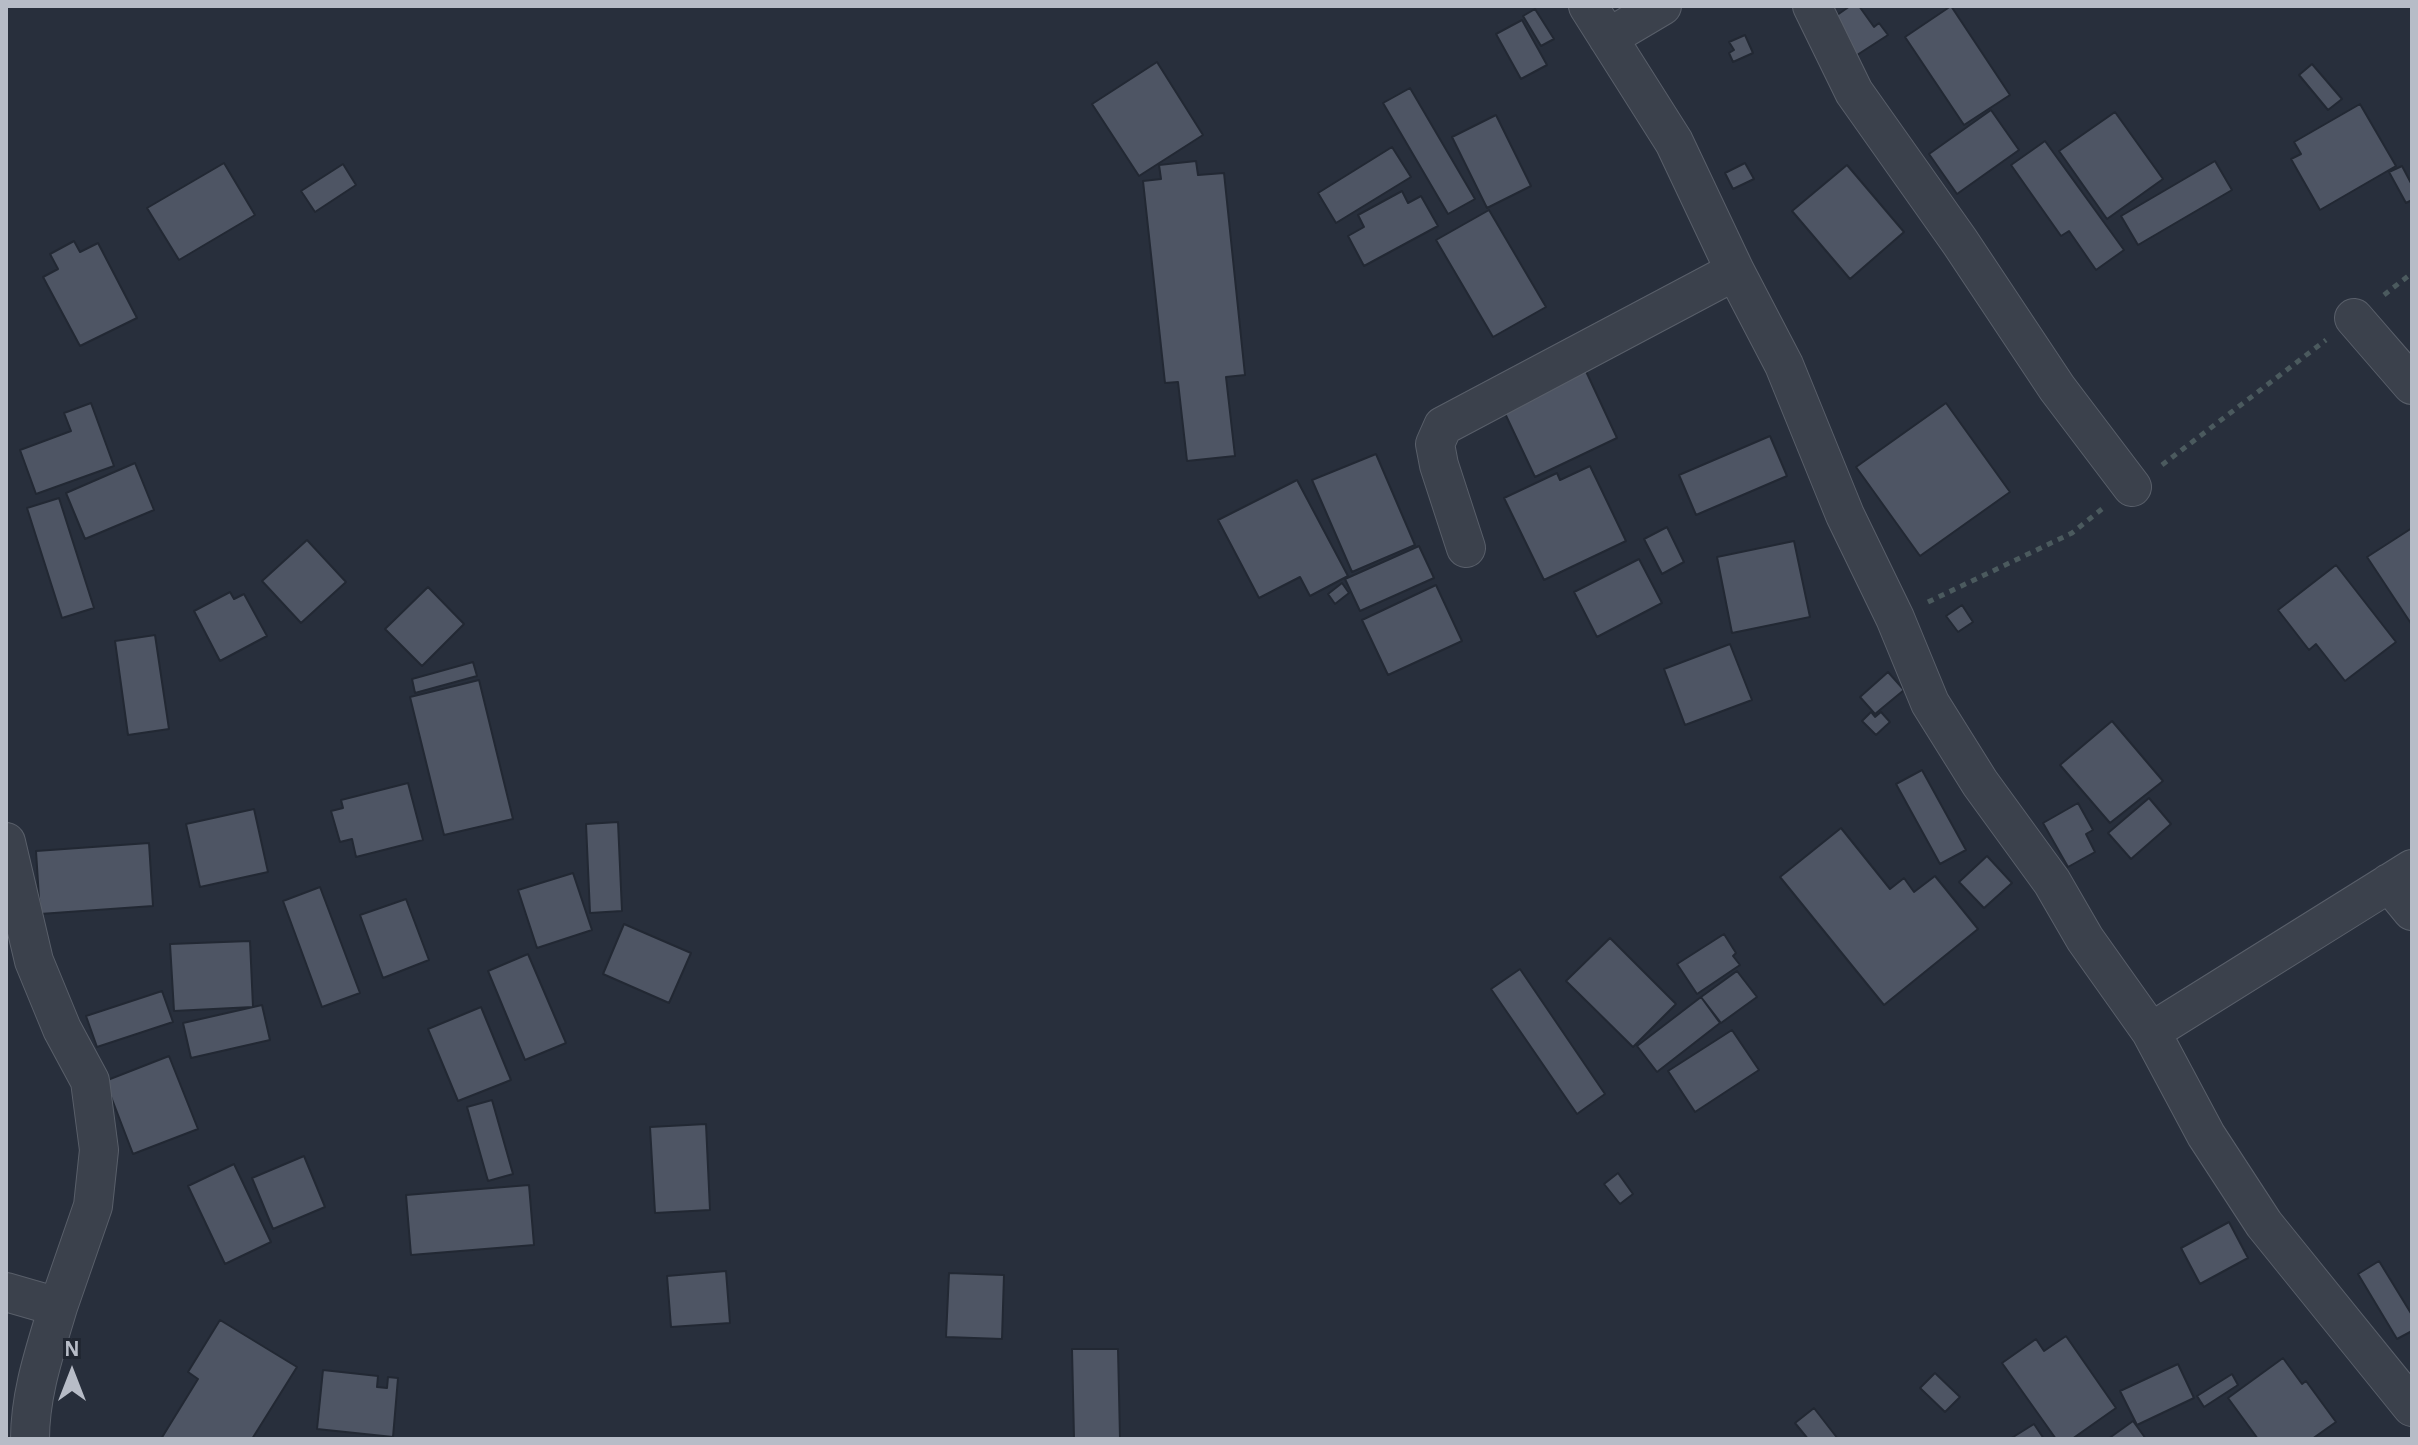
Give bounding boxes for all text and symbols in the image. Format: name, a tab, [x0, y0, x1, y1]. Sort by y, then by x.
north arrow	[32, 1333, 112, 1413]
text: N	[64, 1338, 80, 1360]

